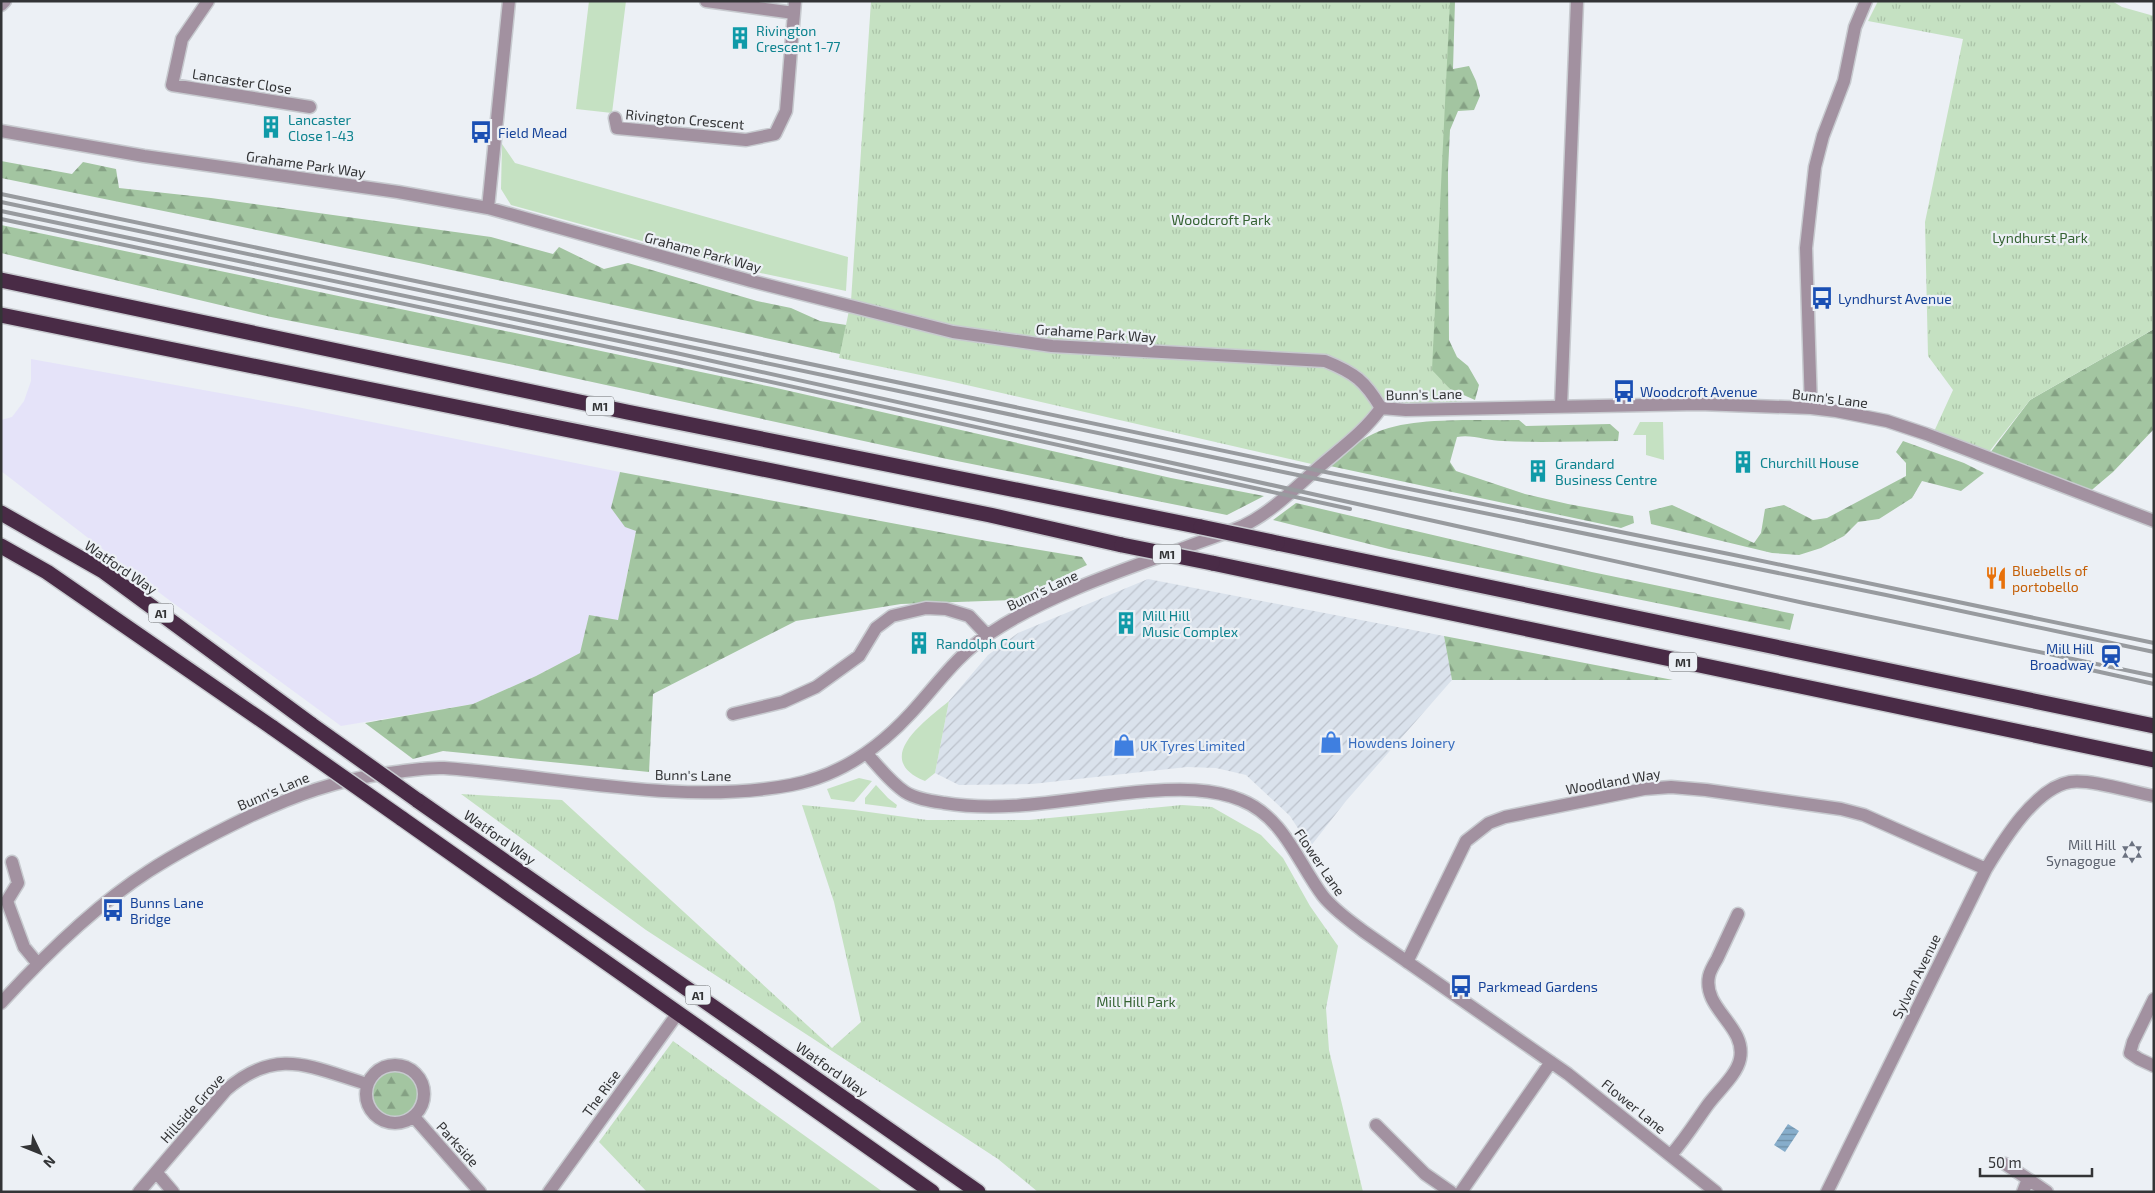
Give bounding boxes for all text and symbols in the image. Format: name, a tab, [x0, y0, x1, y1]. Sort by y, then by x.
place label: Rivington Crescent 1-77	[756, 22, 840, 55]
building icon: Rivington Crescent 1-77	[727, 25, 753, 51]
street label: Lancaster Close	[191, 65, 293, 97]
street label: Rivington Crescent	[625, 105, 745, 133]
place label: Lancaster Close 1-43	[288, 111, 354, 144]
building icon: Lancaster Close 1-43	[258, 114, 284, 140]
bus stop icon: Field Mead	[468, 119, 494, 145]
place label: Field Mead	[498, 124, 567, 141]
street label: Grahame Park Way	[245, 147, 367, 181]
park label: Woodcroft Park	[1171, 211, 1271, 228]
street label: Grahame Park Way	[643, 228, 764, 276]
park label: Lyndhurst Park	[1992, 229, 2088, 246]
bus stop icon: Lyndhurst Avenue	[1809, 285, 1835, 311]
place label: Lyndhurst Avenue	[1838, 290, 1952, 307]
street label: Grahame Park Way	[1035, 320, 1157, 346]
bus stop icon: Woodcroft Avenue	[1611, 378, 1637, 404]
place label: Woodcroft Avenue	[1640, 383, 1758, 400]
street label: Bunn's Lane	[1386, 385, 1462, 403]
street label: Bunn's Lane	[1791, 385, 1869, 411]
road number: M1	[586, 396, 614, 416]
building icon: Churchill House	[1730, 449, 1756, 475]
place label: Churchill House	[1760, 454, 1859, 471]
place label: Grandard Business Centre	[1555, 455, 1657, 488]
building icon: Grandard Business Centre	[1525, 458, 1551, 484]
street label: Watford Way	[81, 536, 161, 598]
road number: M1	[1153, 544, 1181, 564]
place label: Bluebells of portobello	[2012, 562, 2088, 595]
restaurant icon: Bluebells of portobello	[1983, 565, 2009, 591]
street label: Bunn's Lane	[1004, 566, 1080, 614]
road number: A1	[148, 604, 174, 622]
place label: Mill Hill Music Complex	[1142, 607, 1239, 640]
building icon: Mill Hill Music Complex	[1113, 610, 1139, 636]
building icon: Randolph Court	[906, 630, 932, 656]
place label: Randolph Court	[936, 635, 1035, 652]
place label: Mill Hill Broadway	[2030, 640, 2095, 673]
station icon: Mill Hill Broadway	[2098, 643, 2124, 669]
road number: M1	[1669, 652, 1697, 672]
shop icon: Howdens Joinery	[1318, 729, 1344, 755]
shop icon: UK Tyres Limited	[1111, 732, 1137, 758]
place label: Howdens Joinery	[1348, 734, 1456, 751]
place label: UK Tyres Limited	[1140, 737, 1245, 754]
street label: Woodland Way	[1564, 764, 1662, 798]
street label: Bunn's Lane	[655, 766, 731, 784]
street label: Bunn's Lane	[234, 768, 312, 814]
street label: Watford Way	[461, 806, 540, 868]
street label: Flower Lane	[1291, 825, 1349, 899]
place label: Mill Hill Synagogue	[2046, 836, 2117, 869]
synagogue icon: Mill Hill Synagogue	[2119, 839, 2145, 865]
place label: Bunns Lane Bridge	[130, 894, 204, 927]
bus stop icon: Bunns Lane Bridge	[100, 897, 126, 923]
street label: Sylvan Avenue	[1888, 931, 1944, 1021]
bus stop icon: Parkmead Gardens	[1448, 973, 1474, 999]
place label: Parkmead Gardens	[1478, 978, 1598, 995]
road number: A1	[686, 986, 710, 1004]
park label: Mill Hill Park	[1096, 993, 1176, 1010]
street label: Watford Way	[793, 1038, 872, 1100]
street label: The Rise	[578, 1066, 624, 1120]
street label: Hillside Grove	[156, 1070, 228, 1146]
street label: Flower Lane	[1598, 1075, 1670, 1137]
street label: Parkside	[433, 1118, 483, 1170]
north arrow	[15, 1128, 65, 1178]
scale bar	[1980, 1146, 2092, 1178]
text: N	[40, 1153, 60, 1172]
text: 50 m	[1988, 1153, 2022, 1171]

